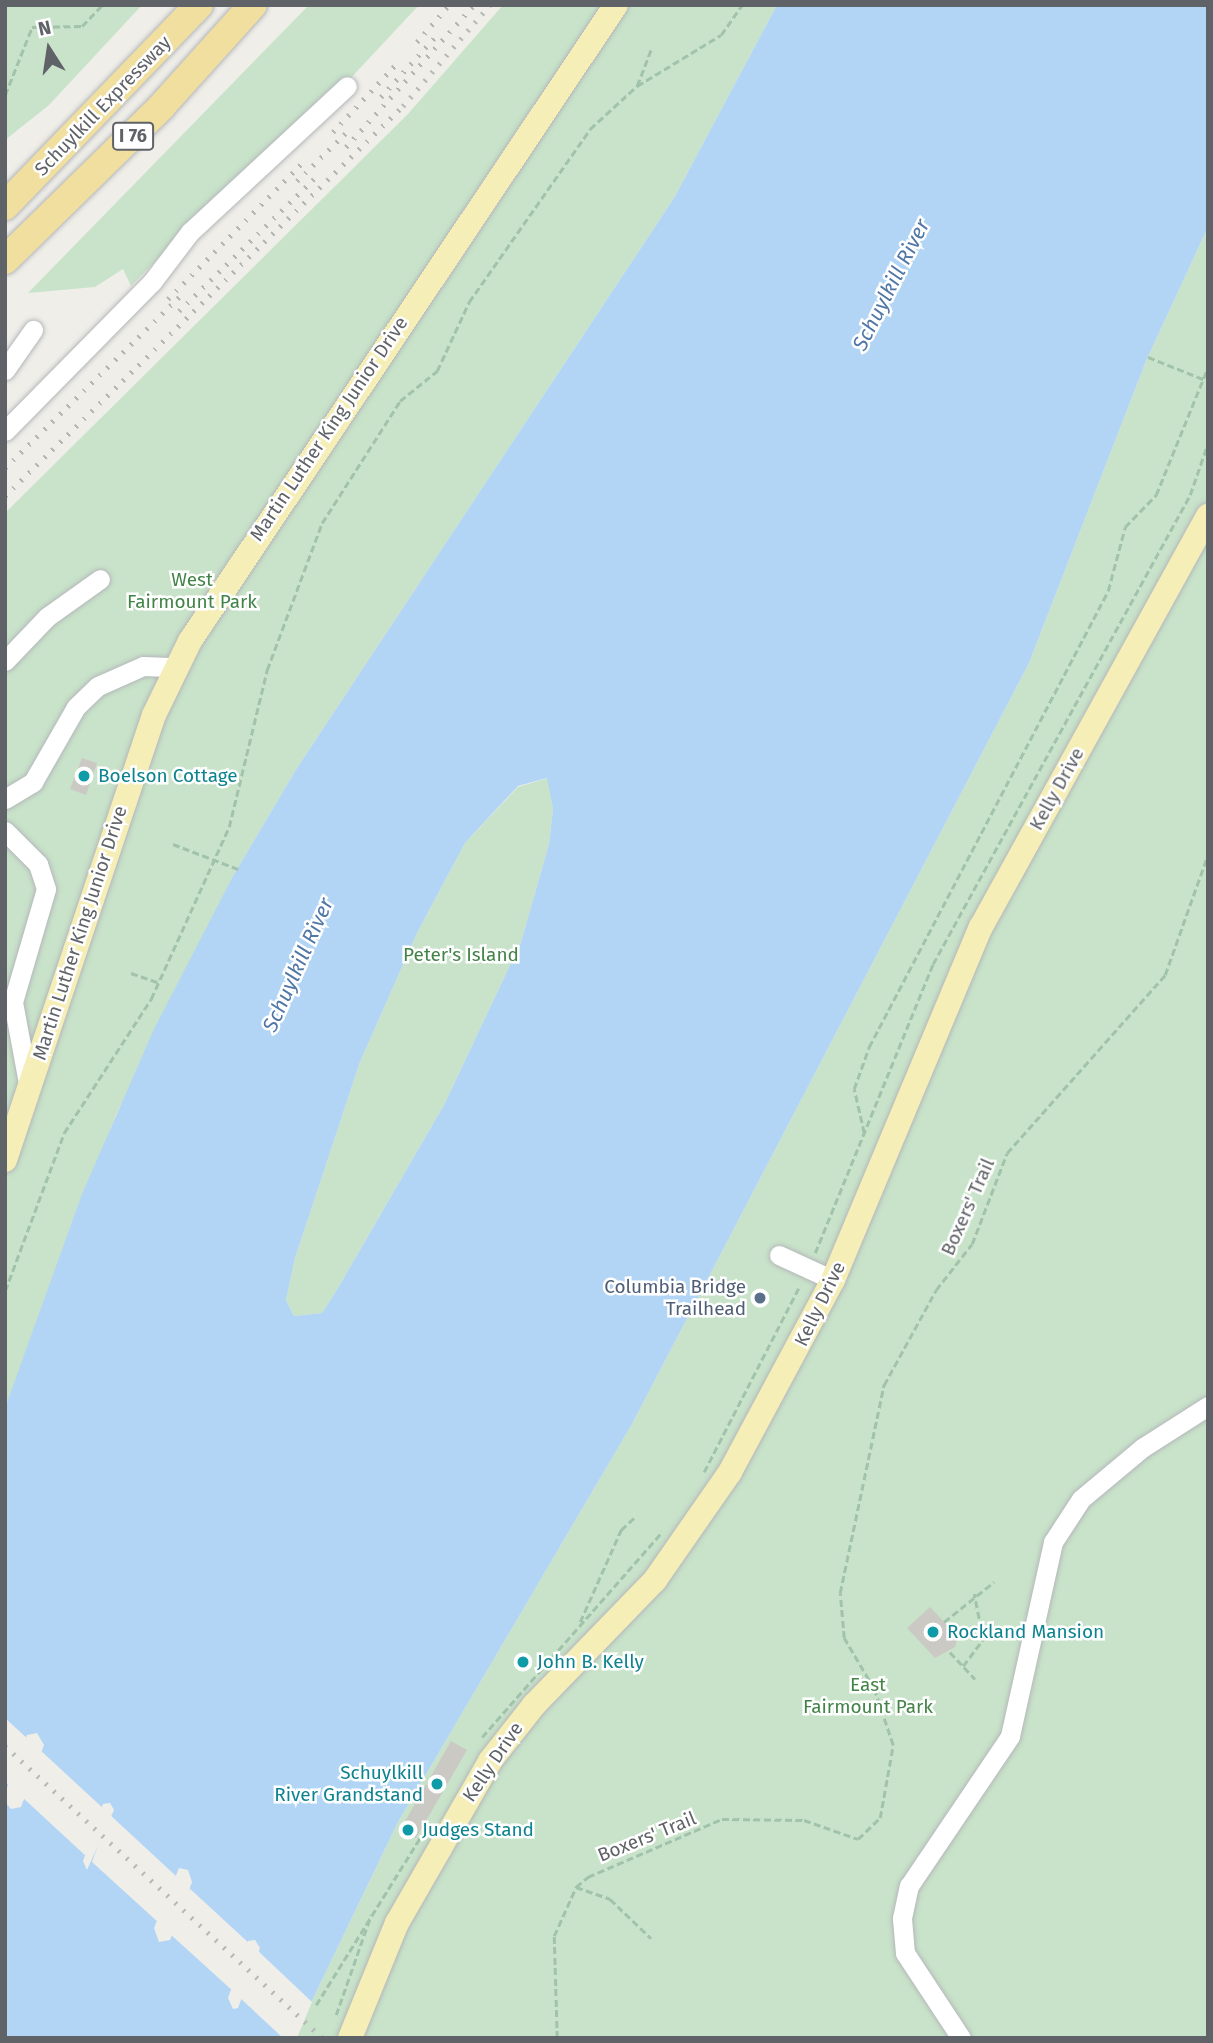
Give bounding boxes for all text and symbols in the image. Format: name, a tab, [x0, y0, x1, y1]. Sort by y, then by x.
north arrow	[14, 14, 84, 84]
text: N	[36, 15, 53, 41]
street label: Schuylkill Expressway	[30, 31, 176, 181]
road number: I 76	[112, 121, 154, 150]
water label: Schuylkill River	[847, 215, 935, 355]
street label: Martin Luther King Junior Drive	[245, 312, 413, 546]
park label: West Fairmount Park	[127, 569, 257, 613]
street label: Kelly Drive	[1025, 744, 1089, 834]
place label: Boelson Cottage	[98, 765, 238, 787]
marker: Boelson Cottage	[76, 768, 92, 784]
street label: Martin Luther King Junior Drive	[28, 803, 132, 1063]
water label: Schuylkill River	[257, 894, 339, 1036]
park label: Peter's Island	[403, 944, 519, 966]
street label: Boxers' Trail	[936, 1155, 1000, 1259]
street label: Kelly Drive	[790, 1258, 850, 1350]
place label: Columbia Bridge Trailhead	[604, 1276, 746, 1320]
marker: Columbia Bridge Trailhead	[752, 1290, 768, 1306]
place label: Rockland Mansion	[947, 1621, 1104, 1643]
marker: Rockland Mansion	[925, 1624, 941, 1640]
place label: John B. Kelly	[537, 1651, 644, 1673]
marker: John B. Kelly	[515, 1654, 531, 1670]
park label: East Fairmount Park	[803, 1674, 933, 1718]
street label: Kelly Drive	[458, 1718, 528, 1806]
place label: Schuylkill River Grandstand	[274, 1762, 423, 1806]
marker: Schuylkill River Grandstand	[429, 1776, 445, 1792]
street label: Boxers' Trail	[595, 1807, 699, 1867]
place label: Judges Stand	[422, 1819, 534, 1841]
marker: Judges Stand	[400, 1822, 416, 1838]

